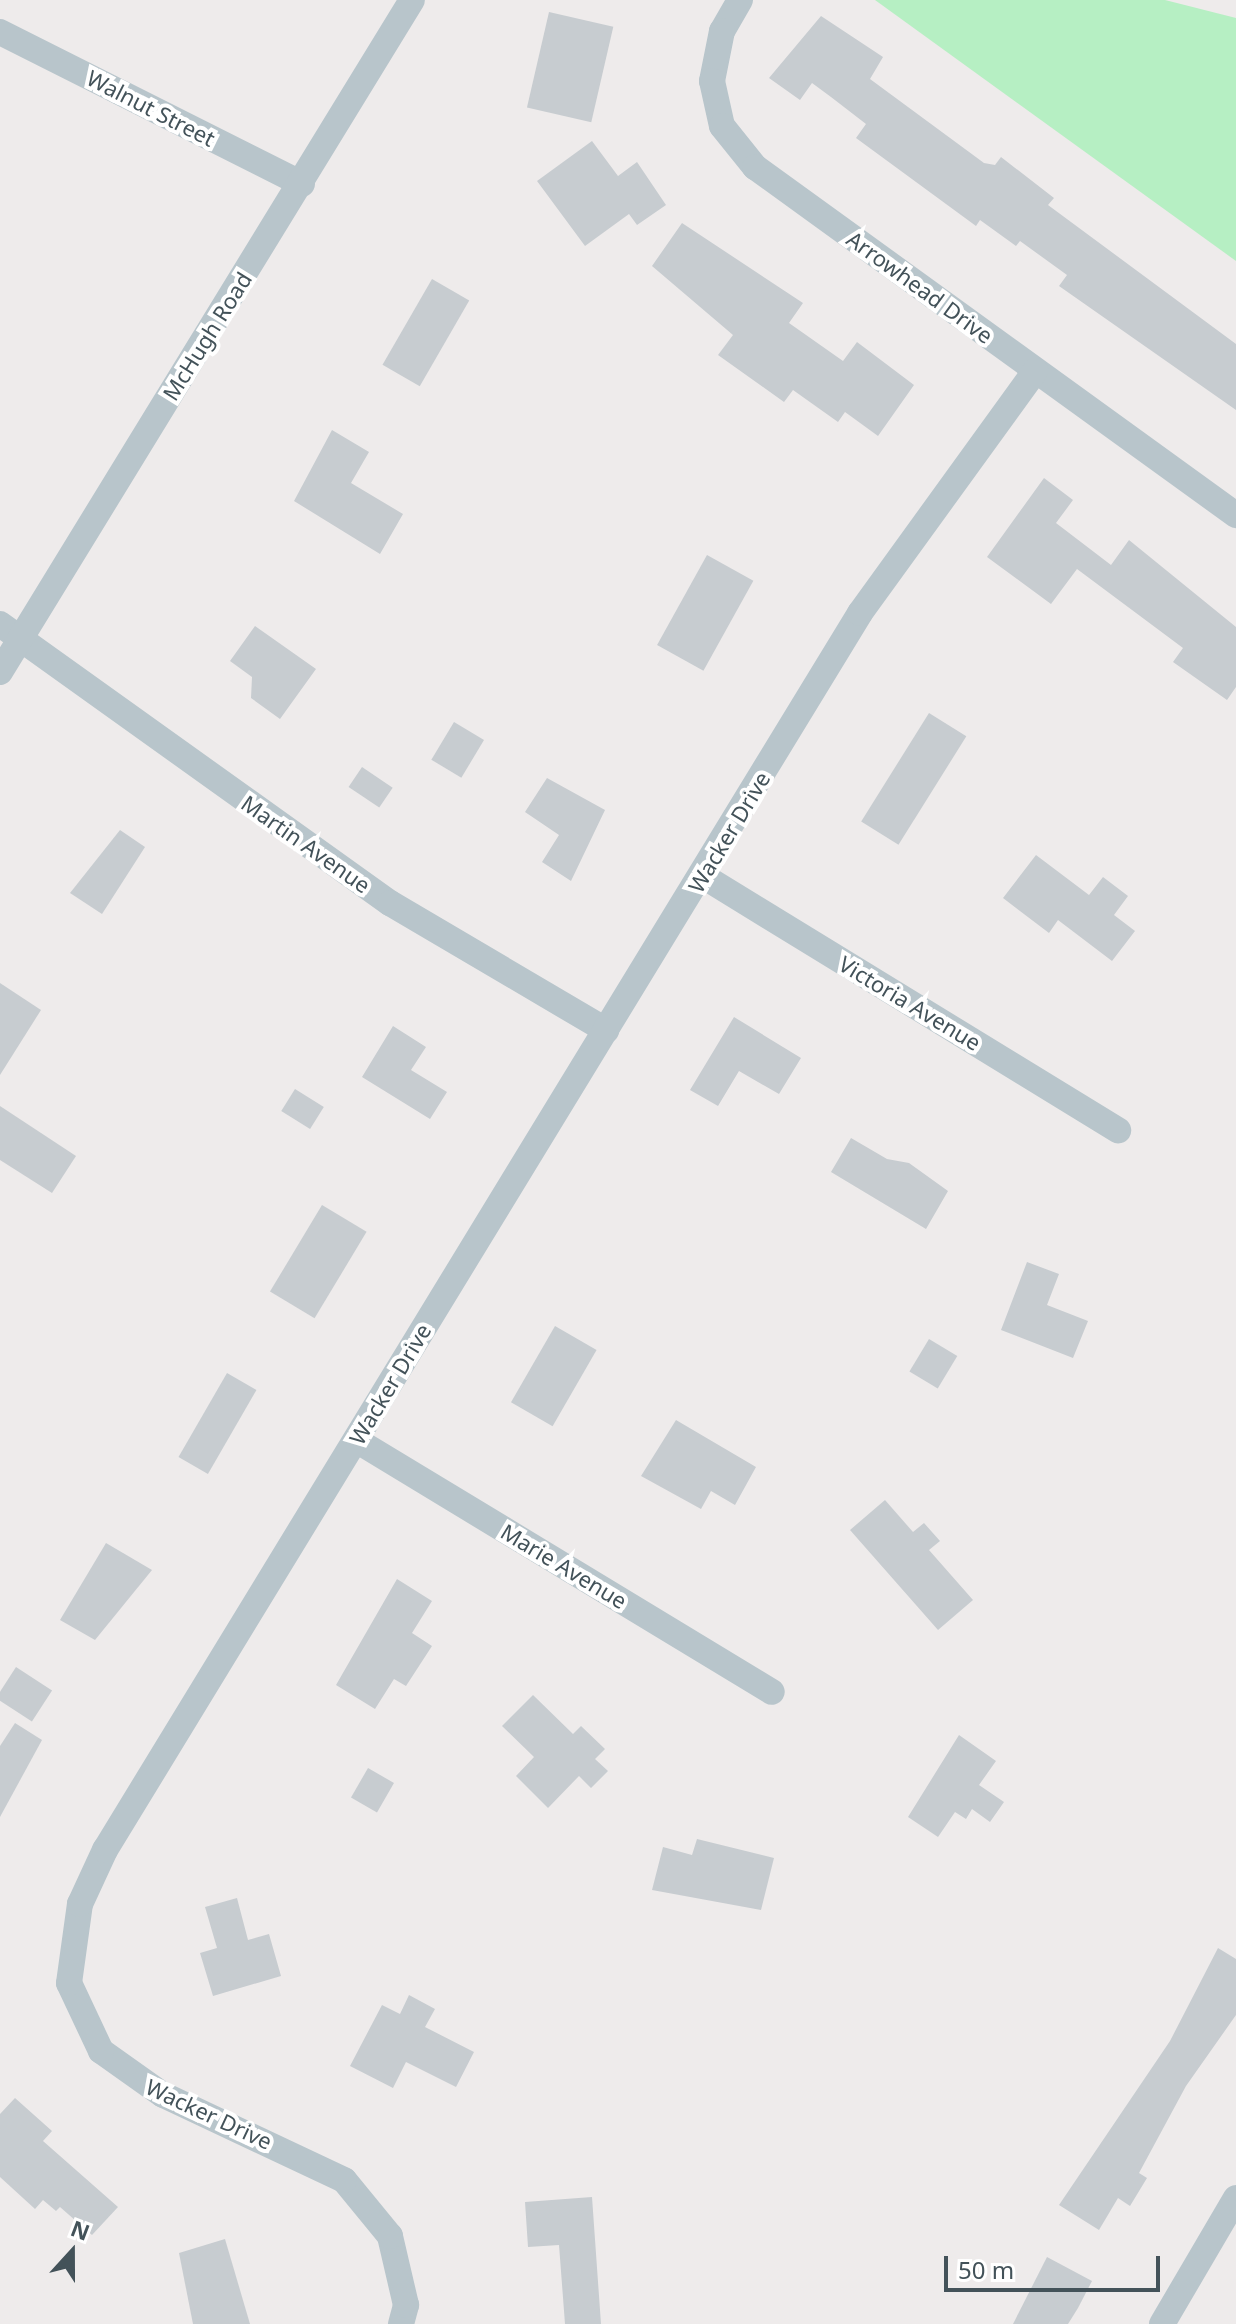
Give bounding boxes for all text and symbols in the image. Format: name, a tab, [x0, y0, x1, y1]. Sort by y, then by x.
street label: Walnut Street	[82, 64, 220, 152]
street label: Arrowhead Drive	[842, 225, 998, 349]
street label: McHugh Road	[157, 267, 257, 405]
street label: Wacker Drive	[683, 767, 775, 897]
street label: Martin Avenue	[236, 790, 376, 898]
street label: Victoria Avenue	[834, 950, 986, 1056]
street label: Wacker Drive	[344, 1319, 436, 1449]
street label: Marie Avenue	[496, 1518, 632, 1614]
street label: Wacker Drive	[142, 2073, 276, 2155]
north arrow	[32, 2212, 112, 2292]
text: N	[67, 2212, 94, 2247]
scale bar	[948, 2240, 1164, 2290]
text: 50 m	[958, 2253, 1014, 2286]

